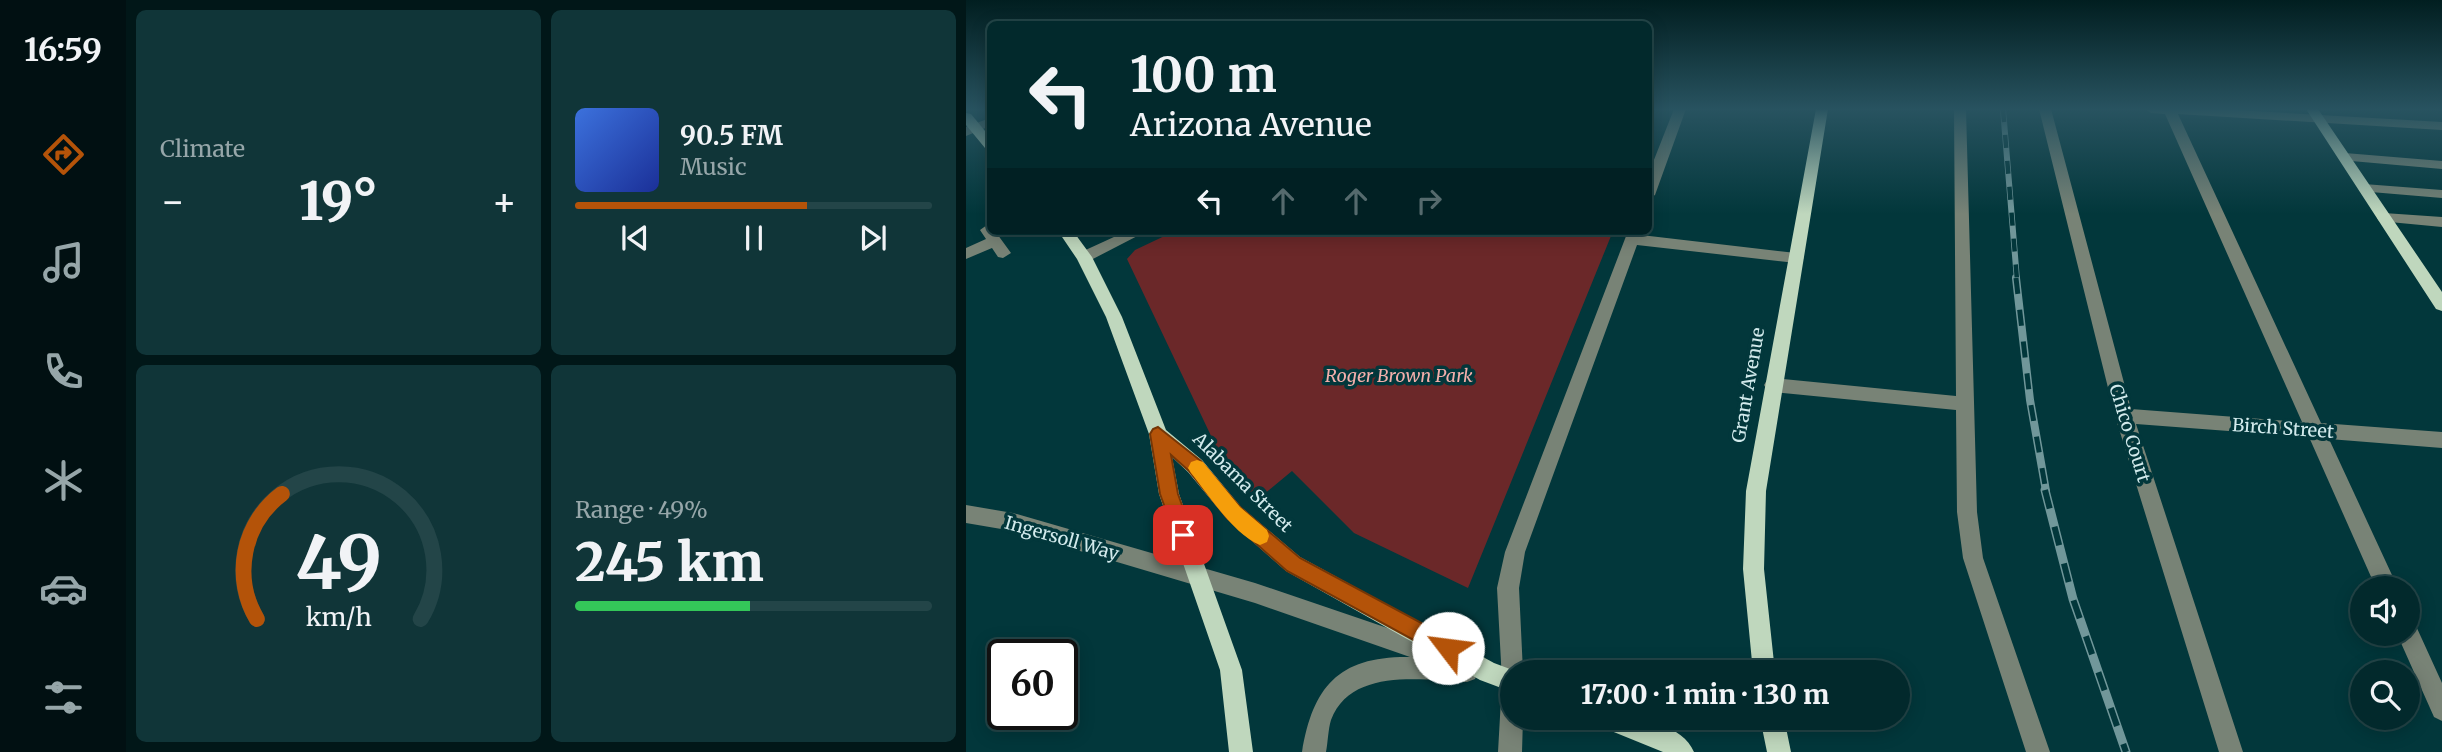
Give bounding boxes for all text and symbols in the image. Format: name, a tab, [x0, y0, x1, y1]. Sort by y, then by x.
text: 16:59	[24, 30, 102, 70]
text: 100 m	[1130, 44, 1277, 105]
icon: left	[1015, 49, 1106, 140]
text: Arizona Avenue	[1130, 105, 1372, 145]
text: 90.5 FM	[680, 119, 783, 152]
icon: directions	[39, 130, 88, 179]
text: Climate	[160, 134, 245, 163]
text: Music	[680, 152, 747, 181]
text: 19°	[299, 169, 378, 234]
text: −	[160, 178, 185, 225]
text: +	[492, 178, 517, 225]
icon: left	[1191, 182, 1229, 220]
icon: ahead	[1264, 182, 1302, 220]
icon: ahead	[1337, 182, 1375, 220]
icon: right	[1410, 182, 1448, 220]
icon: previous	[616, 219, 654, 257]
icon: pause	[735, 219, 773, 257]
icon: next	[854, 219, 892, 257]
icon: music	[39, 238, 88, 287]
street label: Grant Avenue	[1727, 326, 1769, 444]
icon: phone	[39, 347, 88, 396]
park label: Roger Brown Park	[1325, 364, 1473, 387]
street label: Chico Court	[2104, 381, 2156, 485]
street label: Birch Street	[2231, 413, 2335, 443]
street label: Alabama Street	[1187, 426, 1298, 537]
icon: climate	[39, 456, 88, 505]
text: Range · 49%	[575, 495, 708, 524]
pin	[1153, 505, 1213, 565]
street label: Ingersoll Way	[1002, 511, 1122, 565]
icon: arrive	[1164, 516, 1202, 554]
text: 49	[295, 518, 382, 610]
text: 245 km	[575, 530, 764, 595]
icon: car	[39, 564, 88, 613]
map controls	[2350, 576, 2420, 730]
button: sound	[2350, 576, 2420, 646]
text: km/h	[305, 601, 372, 633]
position arrow	[1411, 611, 1485, 685]
speed limit sign: 60	[987, 639, 1078, 730]
button: search	[2350, 660, 2420, 730]
icon: filters	[39, 673, 88, 722]
text: 17:00 · 1 min · 130 m	[1581, 678, 1829, 711]

